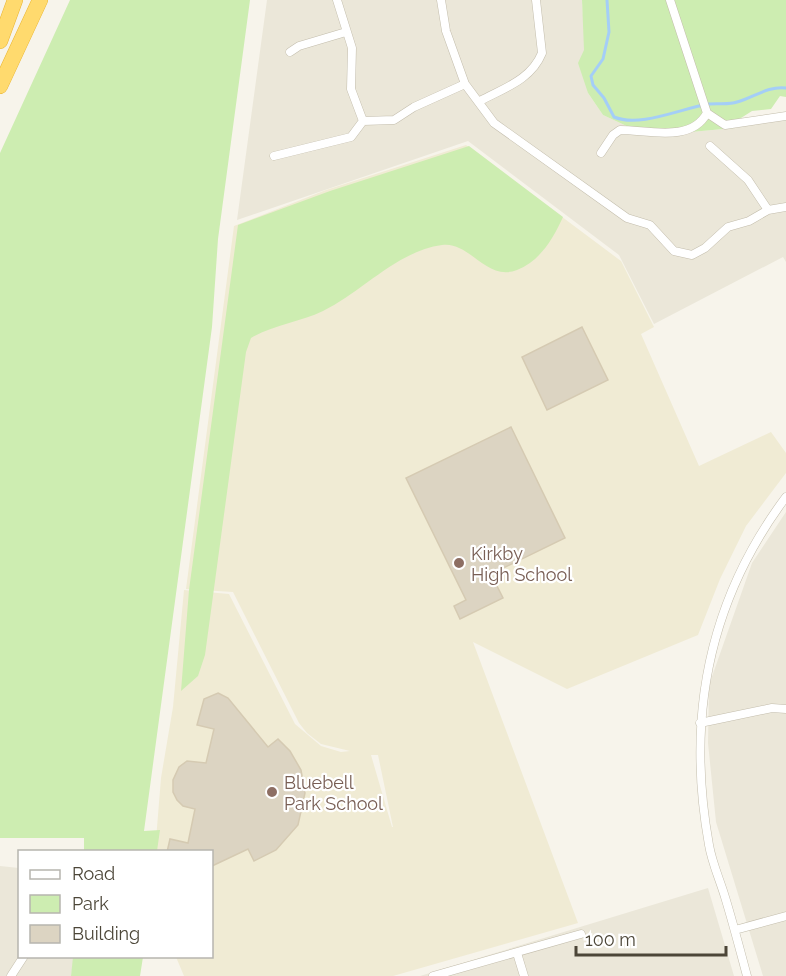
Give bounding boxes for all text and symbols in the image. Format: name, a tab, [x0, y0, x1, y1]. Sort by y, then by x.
place label: Kirkby High School	[471, 543, 572, 585]
marker: Kirkby High School	[452, 556, 466, 570]
place label: Bluebell Park School	[284, 772, 383, 814]
marker: Bluebell Park School	[265, 785, 279, 799]
legend	[18, 850, 213, 958]
text: Road	[72, 863, 115, 884]
text: Park	[72, 893, 109, 914]
scale bar	[576, 919, 726, 957]
text: Building	[72, 923, 140, 944]
text: 100 m	[585, 929, 636, 950]

